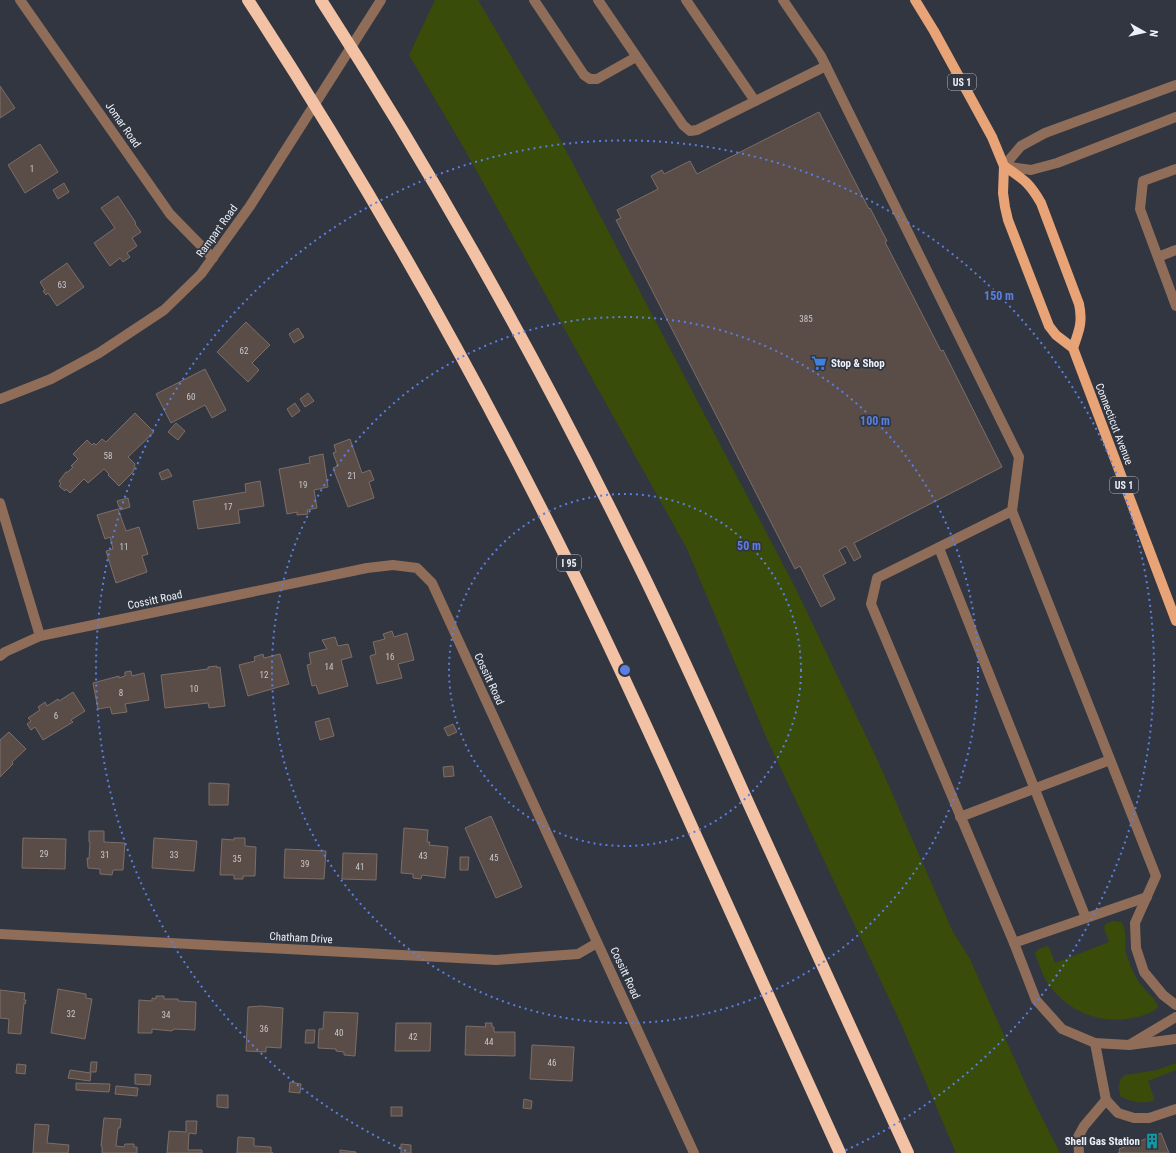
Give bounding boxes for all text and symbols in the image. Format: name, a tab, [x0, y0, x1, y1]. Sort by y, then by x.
north arrow	[1124, 12, 1164, 52]
text: N	[1146, 29, 1160, 38]
road number: US 1	[948, 74, 976, 90]
street label: Jomar Road	[103, 100, 143, 150]
house number: 1	[30, 164, 34, 174]
street label: Rampart Road	[194, 202, 240, 260]
house number: 63	[58, 280, 66, 290]
text: 150 m	[984, 289, 1014, 303]
house number: 385	[799, 314, 813, 324]
house number: 62	[240, 346, 249, 356]
supermarket icon: Stop & Shop	[810, 354, 828, 372]
place label: Stop & Shop	[831, 357, 885, 370]
street label: Connecticut Avenue	[1092, 381, 1136, 467]
house number: 60	[187, 392, 195, 402]
text: 100 m	[860, 414, 890, 428]
house number: 58	[104, 451, 112, 461]
house number: 21	[348, 471, 356, 481]
road number: US 1	[1110, 477, 1138, 493]
house number: 19	[299, 480, 307, 490]
house number: 17	[224, 502, 233, 512]
text: 50 m	[737, 539, 761, 553]
house number: 11	[120, 542, 128, 552]
road number: I 95	[557, 555, 581, 571]
street label: Cossitt Road	[127, 588, 183, 612]
street label: Cossitt Road	[471, 651, 507, 707]
house number: 16	[386, 652, 394, 662]
house number: 14	[325, 662, 334, 672]
centre of rings	[618, 663, 632, 677]
house number: 12	[260, 670, 269, 680]
house number: 10	[190, 684, 198, 694]
house number: 8	[119, 688, 123, 698]
house number: 6	[54, 711, 58, 721]
house number: 29	[40, 849, 48, 859]
house number: 31	[101, 850, 109, 860]
house number: 33	[170, 850, 178, 860]
house number: 43	[419, 851, 427, 861]
house number: 45	[490, 853, 499, 863]
house number: 35	[233, 854, 242, 864]
house number: 39	[301, 859, 309, 869]
house number: 41	[356, 862, 364, 872]
street label: Chatham Drive	[269, 930, 333, 946]
street label: Cossitt Road	[607, 945, 643, 1001]
house number: 32	[67, 1009, 76, 1019]
house number: 34	[162, 1010, 171, 1020]
house number: 36	[260, 1024, 268, 1034]
house number: 40	[335, 1028, 343, 1038]
house number: 42	[409, 1032, 418, 1042]
house number: 44	[485, 1037, 494, 1047]
house number: 46	[548, 1058, 556, 1068]
building icon: Shell Gas Station	[1143, 1132, 1161, 1150]
place label: Shell Gas Station	[1065, 1135, 1140, 1148]

